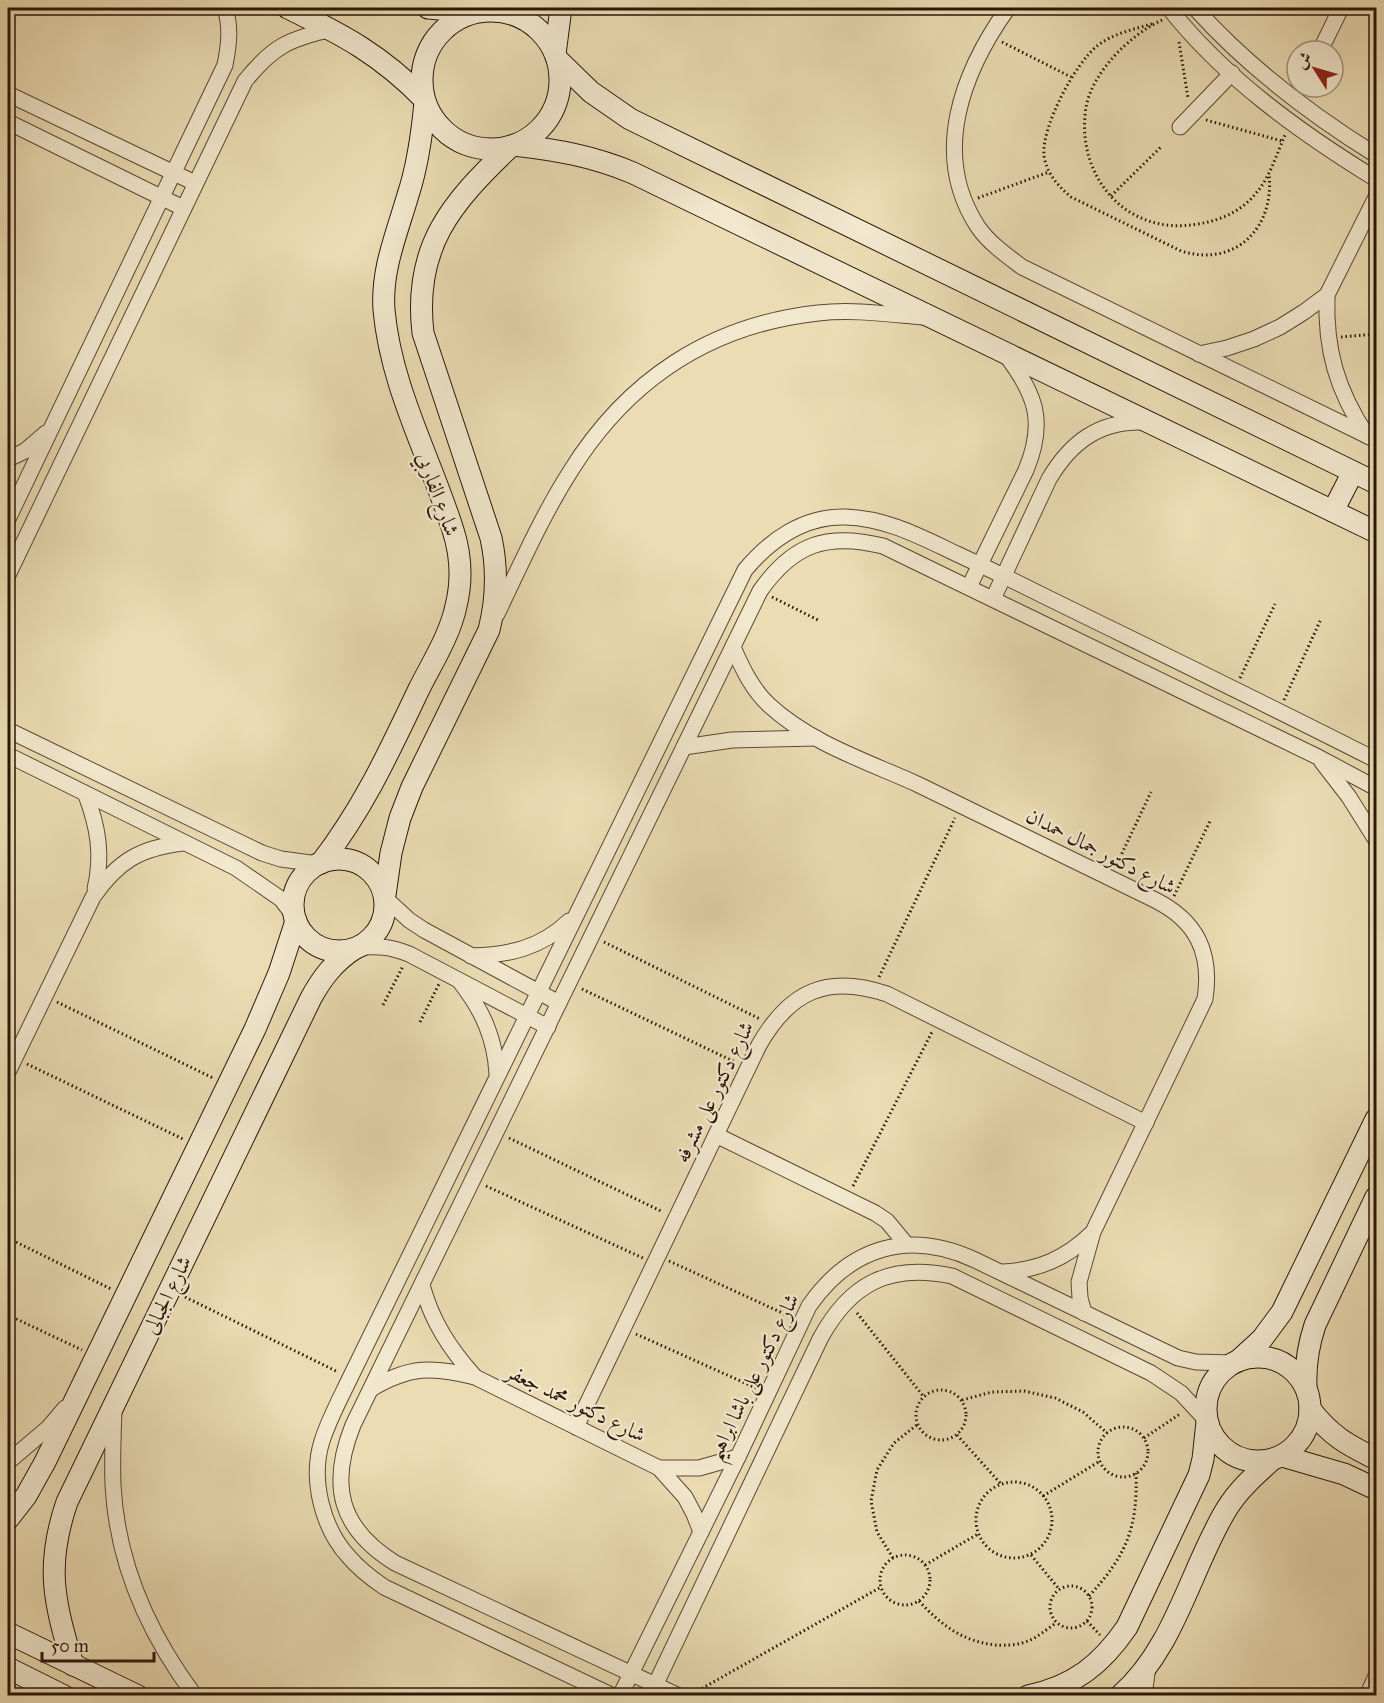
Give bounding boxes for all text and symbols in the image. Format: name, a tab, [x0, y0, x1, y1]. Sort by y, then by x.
north arrow	[1285, 39, 1345, 99]
text: ش	[1291, 48, 1316, 72]
street label: شارع الفاربي	[406, 448, 465, 541]
street label: شارع دكتور جمال حمدان	[1020, 802, 1180, 904]
street label: شارع دكتور على مشرفه	[669, 1017, 764, 1169]
street label: شارع الجبالى	[137, 1252, 202, 1341]
street label: شارع دكتور على باشا ابراهيم	[701, 1289, 812, 1468]
street label: شارع دكتور محمد جعفر	[498, 1357, 650, 1452]
scale bar	[42, 1625, 154, 1663]
text: 50 m	[51, 1635, 89, 1657]

